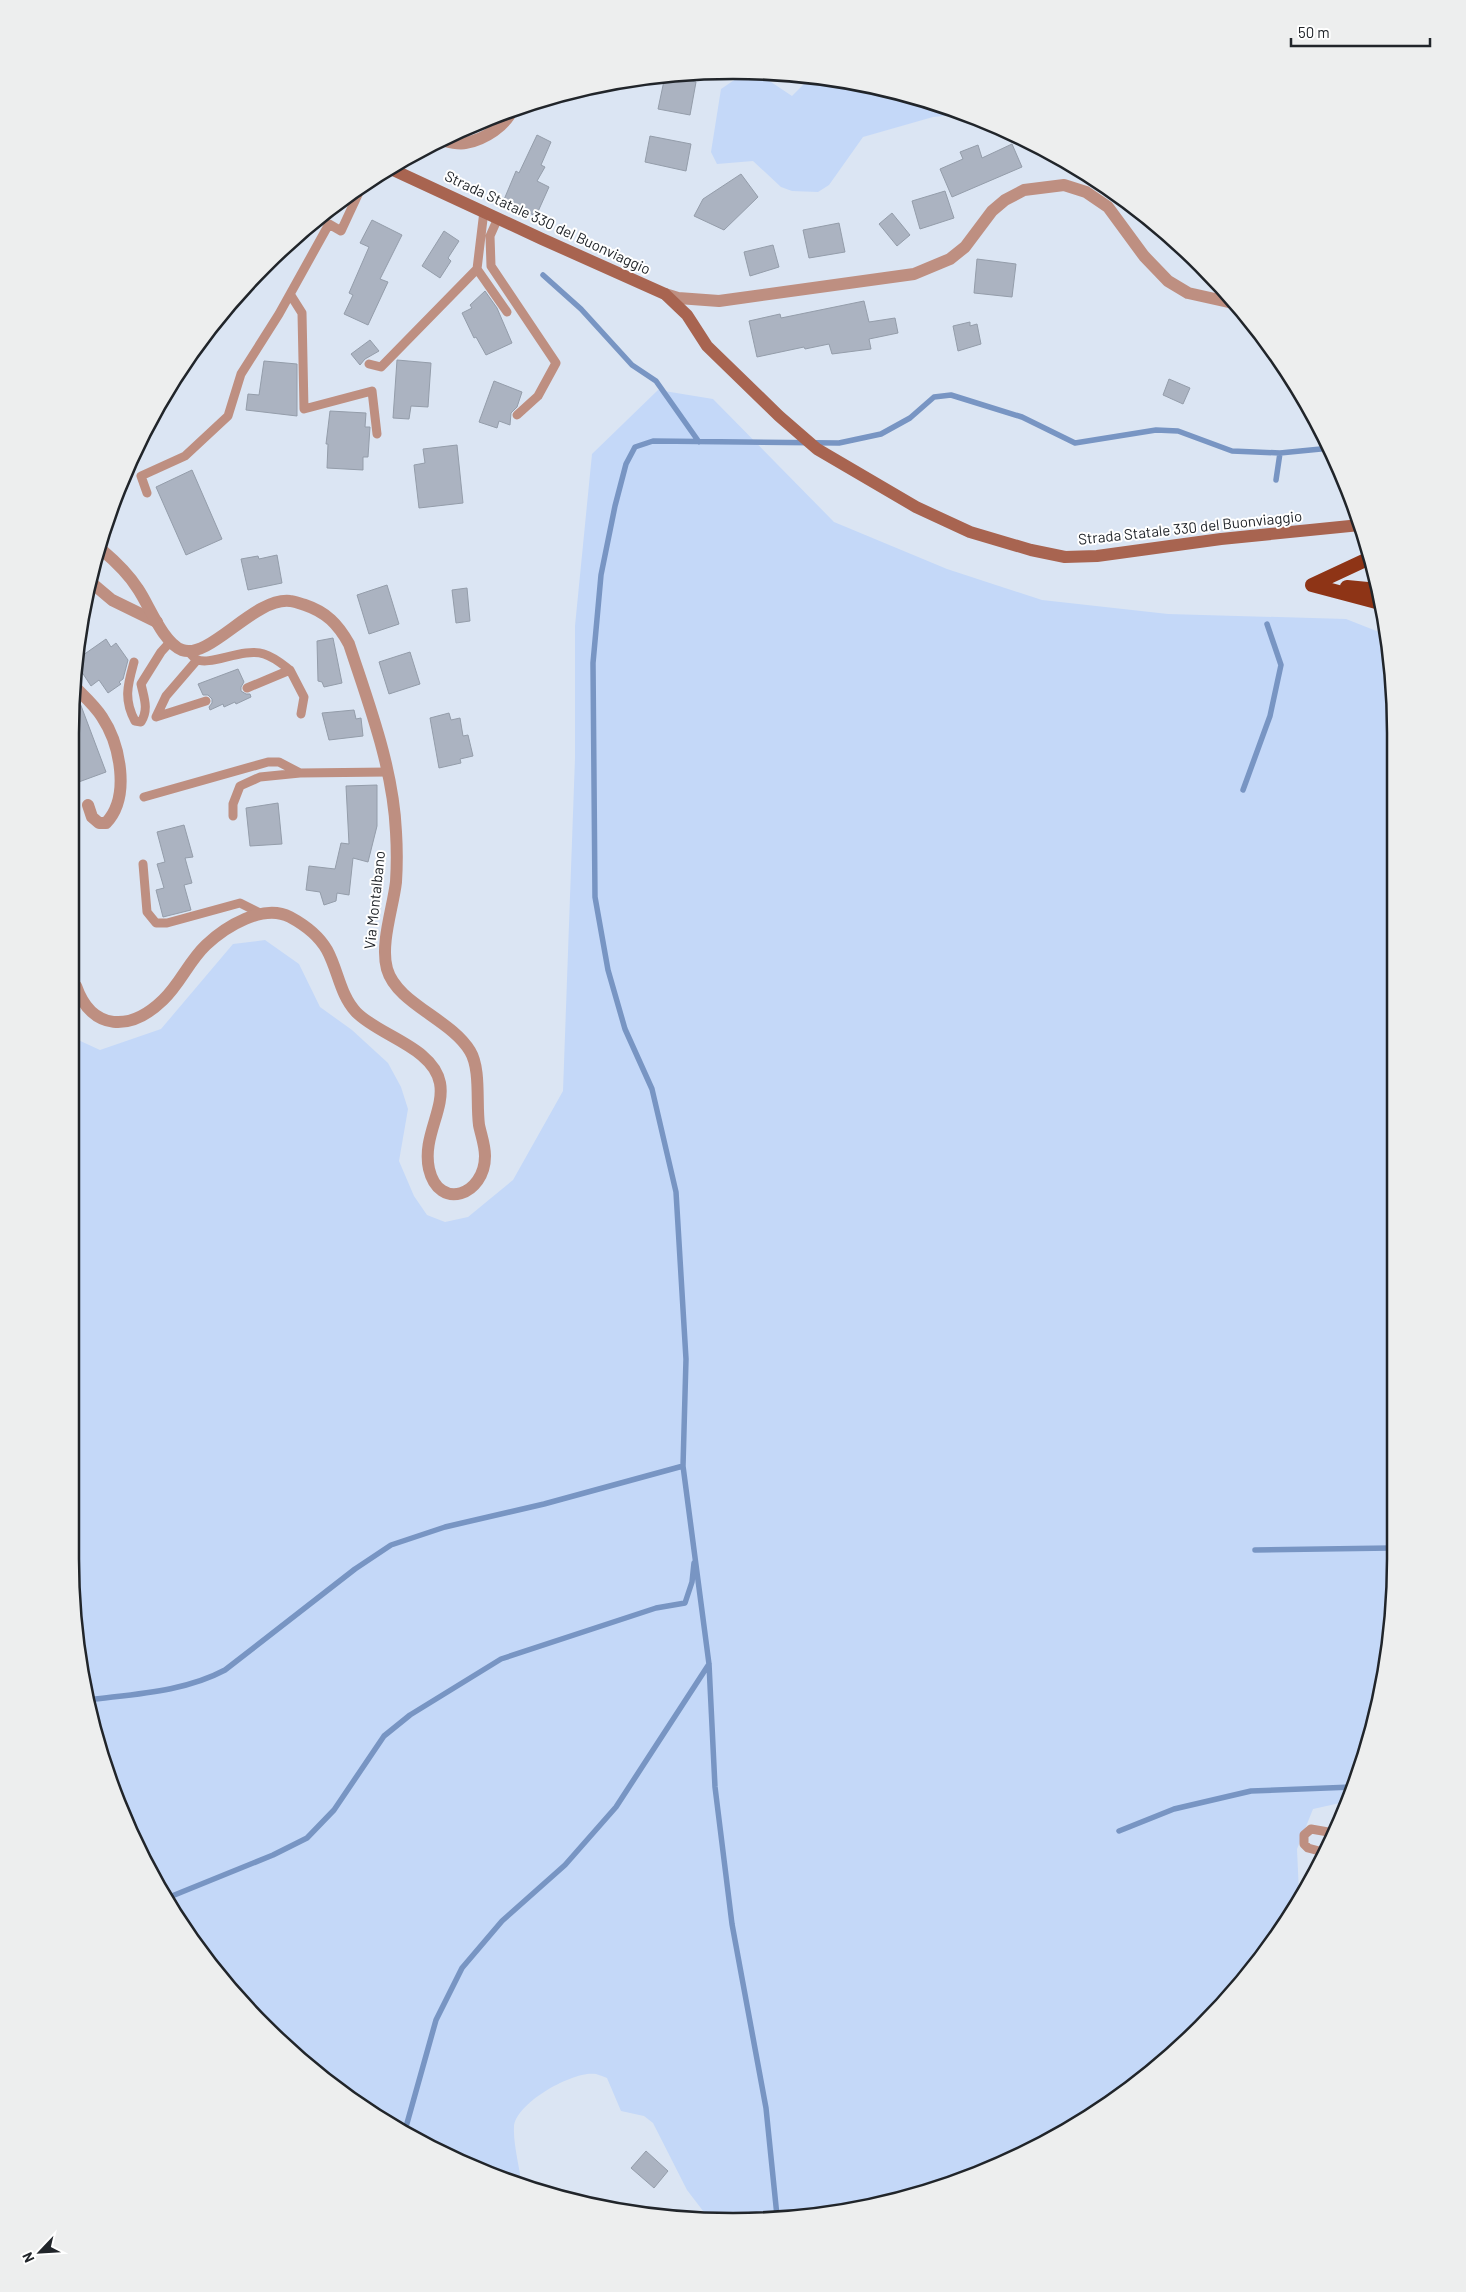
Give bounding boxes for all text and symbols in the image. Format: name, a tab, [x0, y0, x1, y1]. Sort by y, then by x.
scale bar	[1291, 15, 1430, 47]
text: 50 m	[1298, 23, 1330, 41]
street label: Strada Statale 330 del Buonviaggio	[442, 166, 654, 278]
street label: Strada Statale 330 del Buonviaggio	[1077, 506, 1303, 548]
street label: Via Montalbano	[360, 850, 388, 950]
north arrow	[15, 2227, 65, 2277]
text: N	[18, 2250, 37, 2266]

